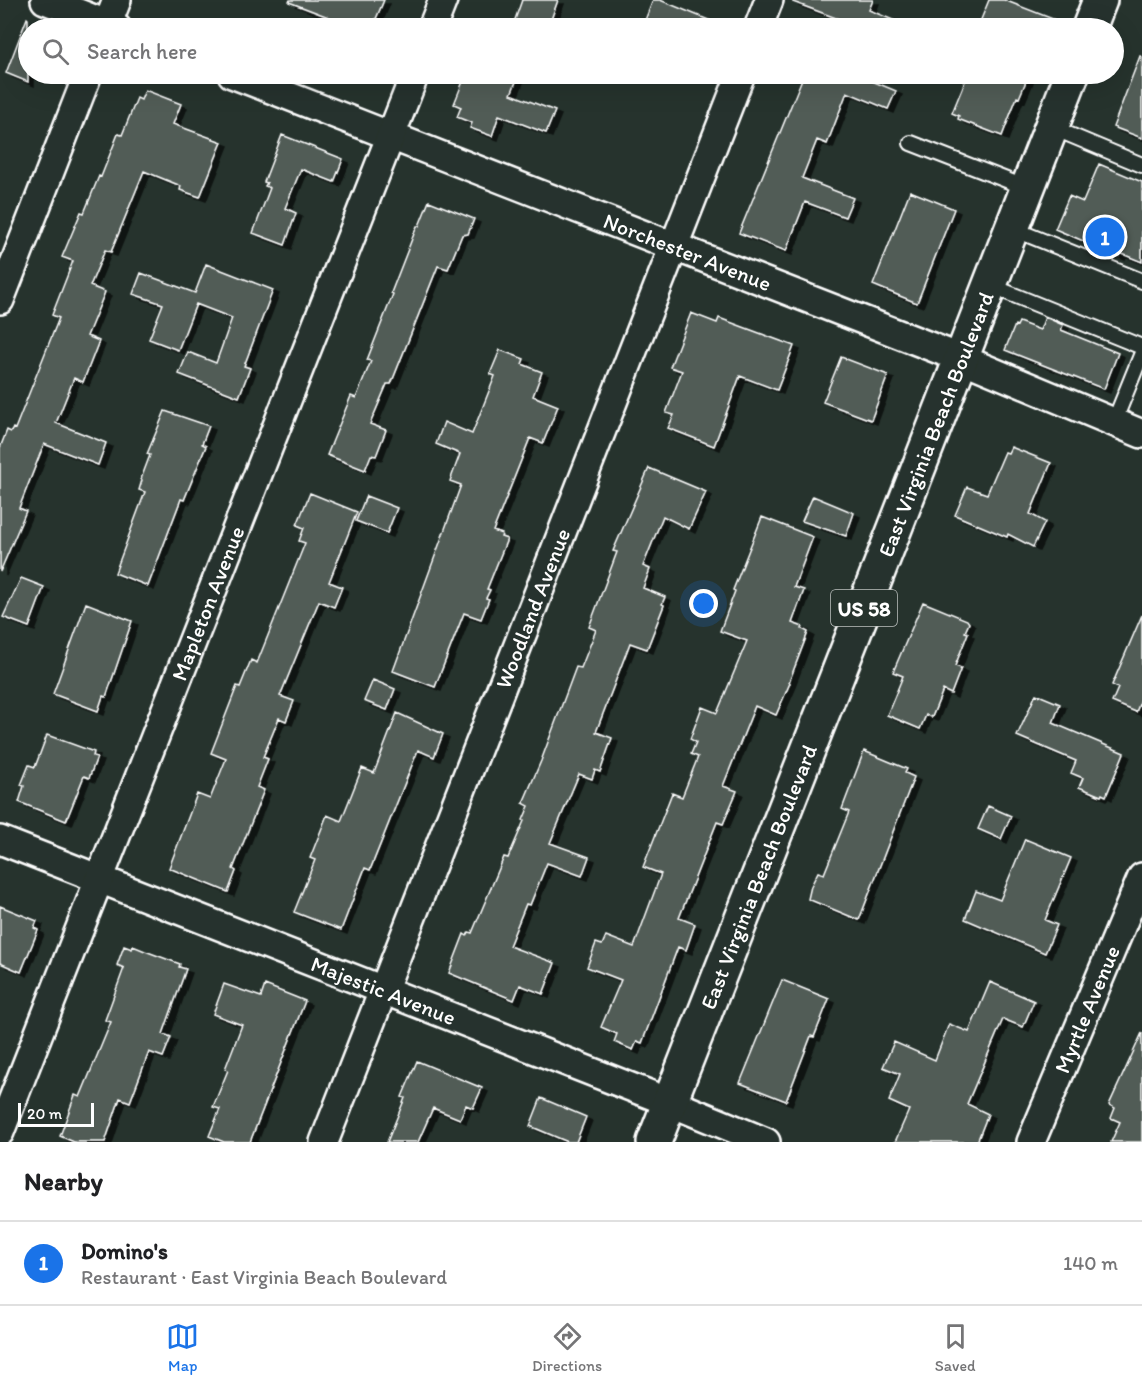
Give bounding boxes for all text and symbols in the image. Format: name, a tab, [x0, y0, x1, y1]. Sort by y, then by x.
search box	[18, 18, 1124, 84]
icon: search	[39, 35, 72, 68]
text: Search here	[87, 38, 197, 65]
street label: Norchester Avenue	[600, 207, 775, 297]
pin: 1	[1086, 214, 1124, 260]
street label: East Virginia Beach Boulevard	[872, 288, 999, 561]
street label: Mapleton Avenue	[165, 522, 250, 684]
street label: Woodland Avenue	[489, 524, 576, 692]
your location	[689, 589, 718, 618]
road number: US 58	[831, 590, 897, 626]
street label: East Virginia Beach Boulevard	[694, 740, 822, 1013]
street label: Myrtle Avenue	[1048, 941, 1125, 1077]
street label: Majestic Avenue	[307, 950, 460, 1031]
scale bar	[18, 1100, 94, 1128]
text: 20 m	[27, 1104, 62, 1123]
text: Nearby	[24, 1165, 103, 1197]
text: Domino's	[81, 1238, 168, 1265]
text: 1	[39, 1251, 48, 1275]
text: 140 m	[1063, 1251, 1118, 1275]
text: Restaurant · East Virginia Beach Boulevard	[81, 1265, 447, 1289]
tab: Map	[166, 1320, 199, 1375]
tab: Directions	[532, 1320, 602, 1375]
tab: Saved	[935, 1320, 976, 1375]

